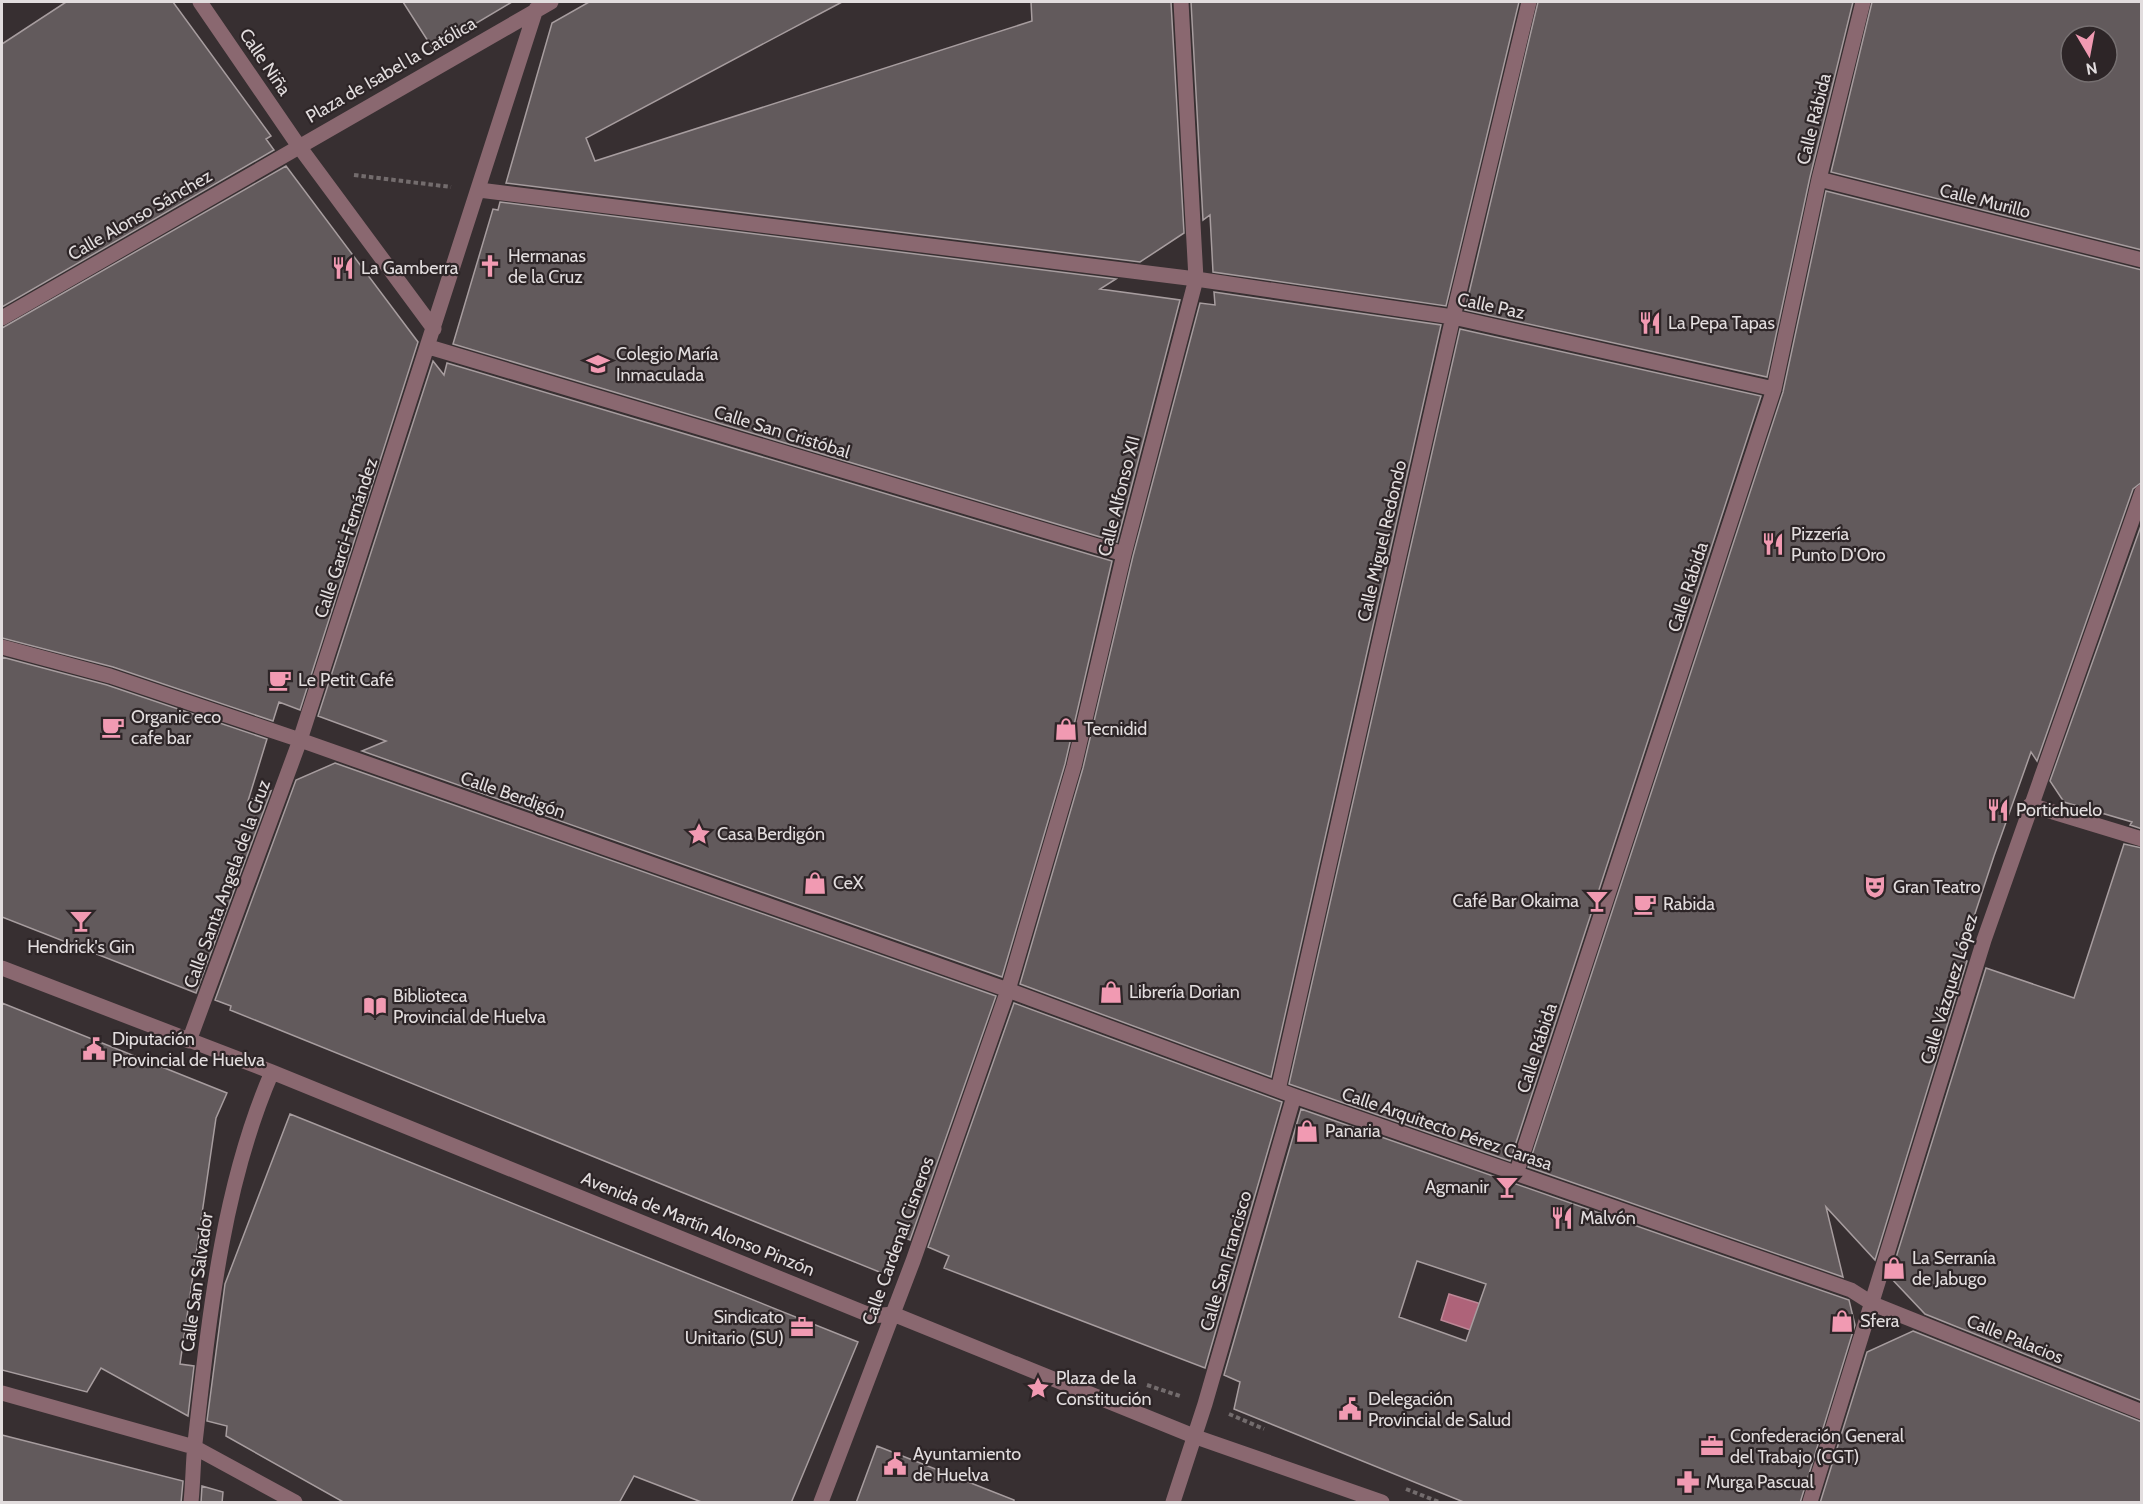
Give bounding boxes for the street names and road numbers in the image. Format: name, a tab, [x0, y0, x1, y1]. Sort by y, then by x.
street label: Plaza de Isabel la Católica	[302, 12, 480, 128]
street label: Calle Niña	[235, 24, 296, 100]
street label: Calle Rábida	[1792, 71, 1836, 167]
street label: Calle Alonso Sánchez	[64, 165, 216, 265]
street label: Calle Murillo	[1937, 179, 2033, 223]
street label: Calle Paz	[1455, 288, 1527, 324]
street label: Calle San Cristóbal	[711, 401, 854, 463]
street label: Calle Alfonso XII	[1093, 433, 1145, 559]
street label: Calle Garci-Fernández	[310, 455, 382, 621]
street label: Calle Miguel Redondo	[1353, 458, 1411, 624]
street label: Calle Rábida	[1663, 539, 1713, 635]
street label: Calle Berdigón	[458, 767, 568, 823]
street label: Calle Santa Angela de la Cruz	[179, 776, 275, 991]
street label: Calle Vázquez López	[1916, 911, 1983, 1067]
street label: Calle Rábida	[1512, 1000, 1562, 1096]
street label: Calle Arquitecto Pérez Carasa	[1339, 1083, 1555, 1175]
street label: Calle Cardenal Cisneros	[857, 1154, 939, 1328]
street label: Avenida de Martín Alonso Pinzón	[578, 1167, 818, 1281]
street label: Calle San Francisco	[1195, 1188, 1257, 1334]
street label: Calle San Salvador	[176, 1210, 218, 1353]
street label: Calle Palacios	[1963, 1310, 2067, 1368]

